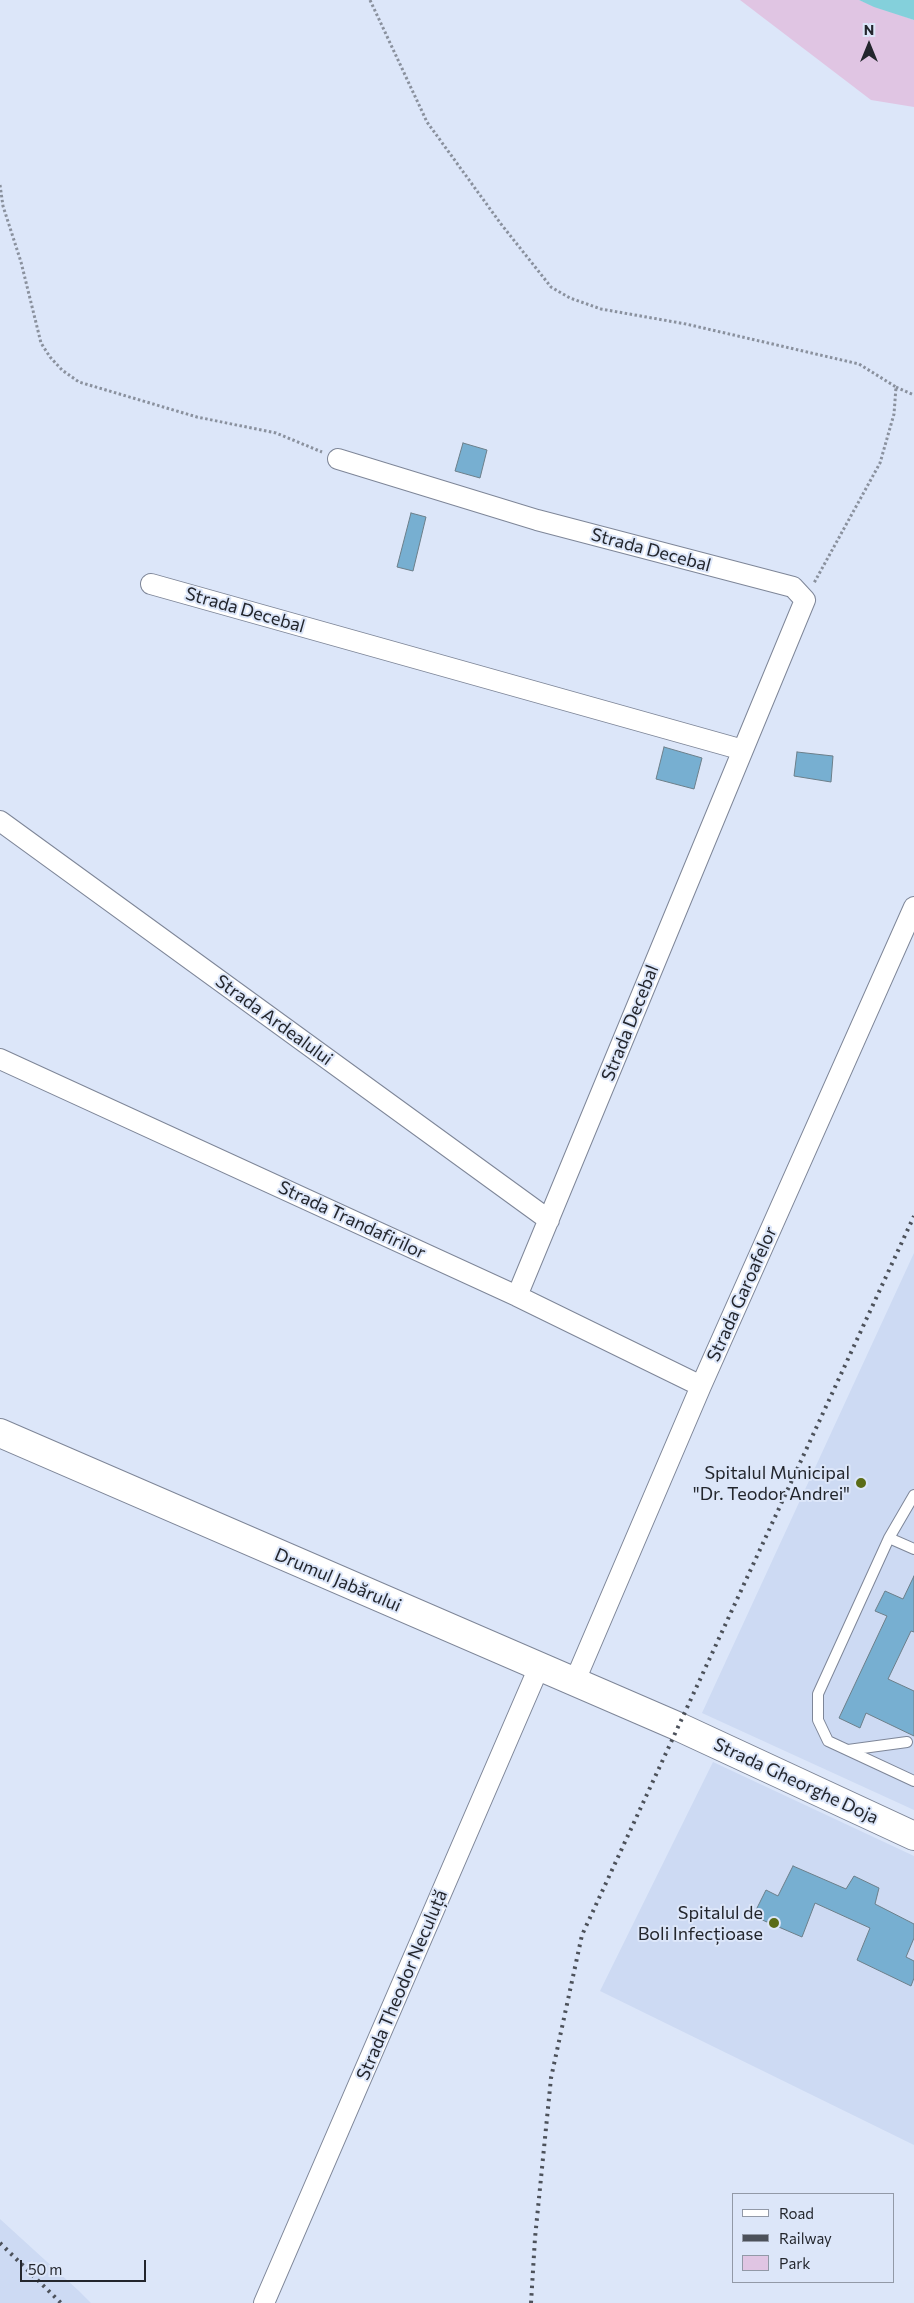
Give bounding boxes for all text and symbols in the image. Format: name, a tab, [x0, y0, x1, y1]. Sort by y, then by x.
north arrow	[844, 20, 894, 70]
text: N	[864, 21, 874, 38]
street label: Strada Decebal	[589, 524, 713, 576]
street label: Strada Decebal	[183, 583, 307, 637]
street label: Strada Decebal	[597, 962, 663, 1084]
street label: Strada Ardealului	[211, 970, 337, 1070]
street label: Strada Trandafirilor	[275, 1176, 429, 1264]
street label: Strada Garoafelor	[702, 1223, 782, 1365]
place label: Spitalul Municipal "Dr. Teodor Andrei"	[693, 1462, 850, 1505]
marker: Spitalul Municipal "Dr. Teodor Andrei"	[854, 1476, 868, 1490]
street label: Drumul Jabărului	[271, 1544, 405, 1616]
street label: Strada Gheorghe Doja	[710, 1733, 882, 1829]
street label: Strada Theodor Neculuță	[352, 1887, 452, 2083]
place label: Spitalul de Boli Infecțioase	[638, 1902, 763, 1945]
marker: Spitalul de Boli Infecțioase	[767, 1916, 781, 1930]
legend	[732, 2193, 894, 2283]
text: Road	[779, 2204, 814, 2222]
text: Railway	[779, 2229, 832, 2247]
scale bar	[22, 2250, 149, 2282]
text: Park	[779, 2254, 810, 2272]
text: 50 m	[28, 2260, 62, 2278]

